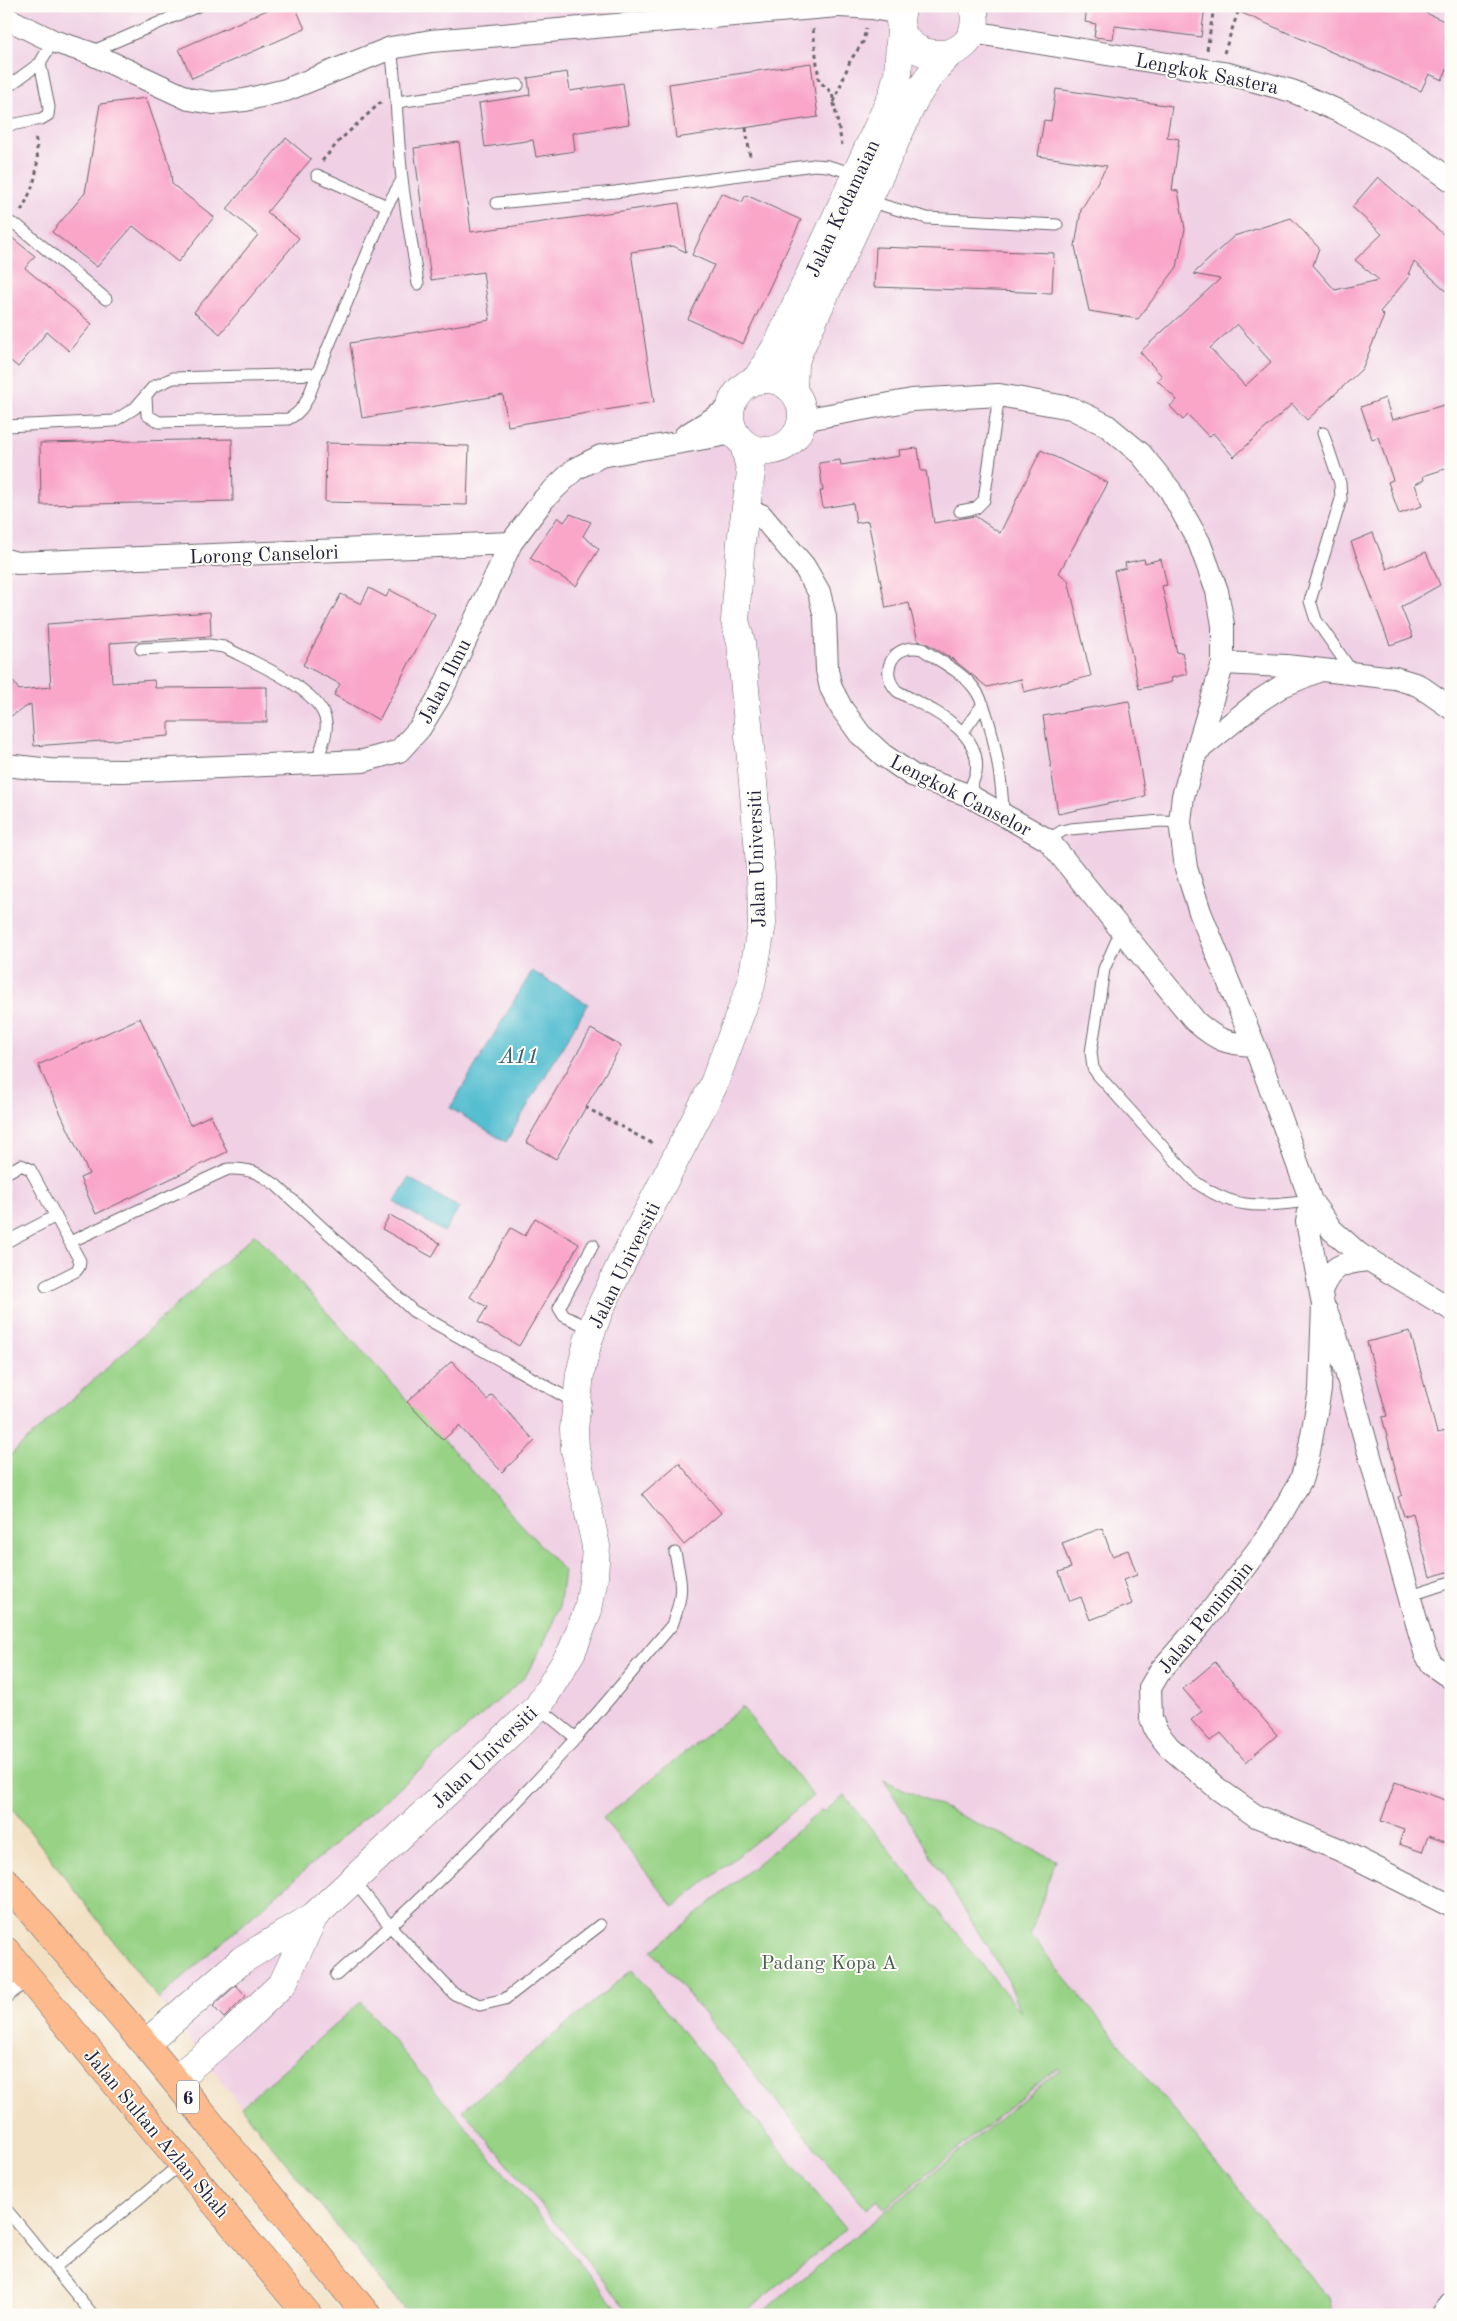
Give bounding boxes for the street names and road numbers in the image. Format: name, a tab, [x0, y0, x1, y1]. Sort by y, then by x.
street label: Lengkok Sastera	[1133, 51, 1280, 99]
street label: Jalan Kedamaian	[803, 137, 884, 281]
street label: Lorong Canselori	[189, 543, 339, 569]
street label: Jalan Ilmu	[416, 636, 476, 728]
street label: Lengkok Canselor	[886, 752, 1034, 841]
street label: Jalan Universiti	[746, 790, 770, 928]
street label: Jalan Universiti	[587, 1200, 665, 1332]
street label: Jalan Pemimpin	[1155, 1558, 1258, 1678]
street label: Jalan Universiti	[429, 1703, 542, 1813]
street label: Jalan Sultan Azlan Shah	[79, 2046, 232, 2223]
road number: 6	[177, 2080, 199, 2114]

